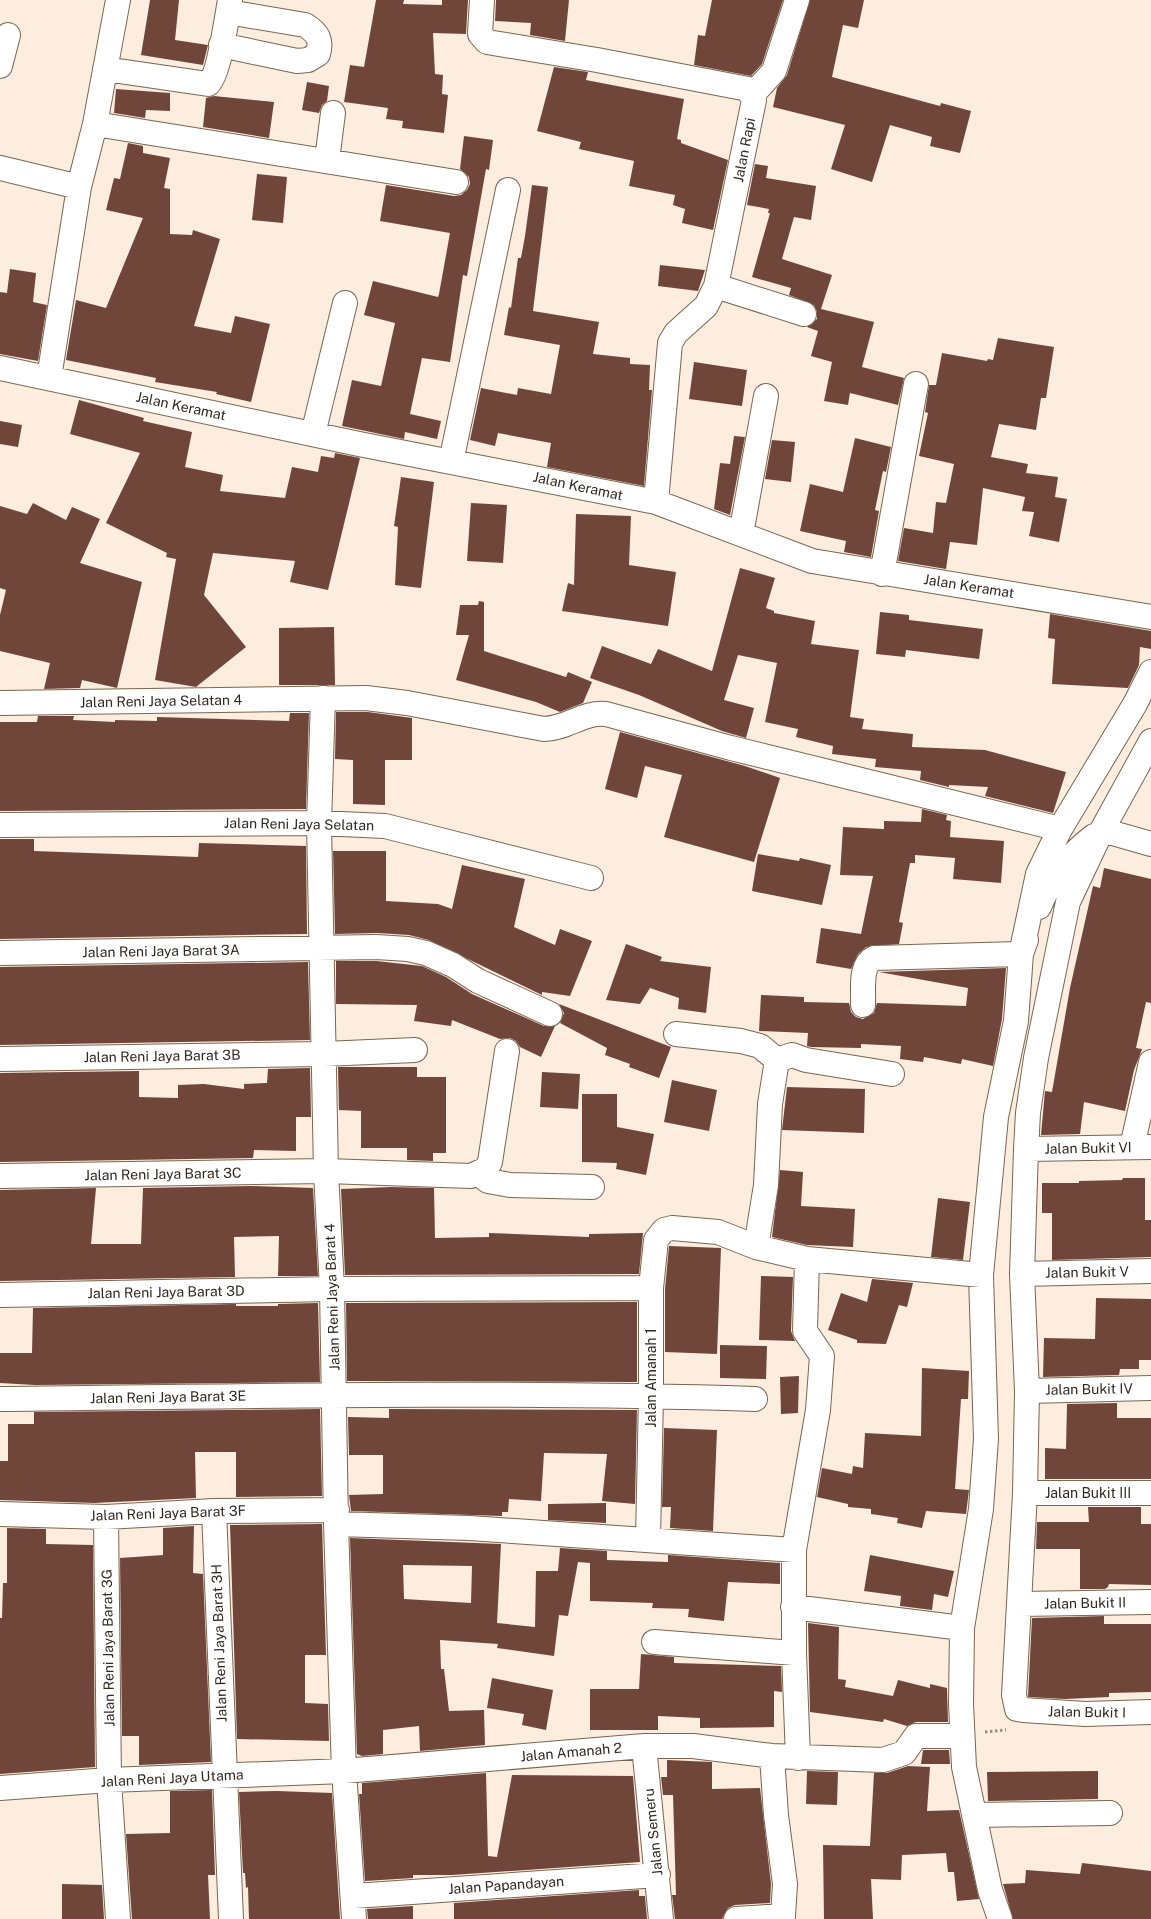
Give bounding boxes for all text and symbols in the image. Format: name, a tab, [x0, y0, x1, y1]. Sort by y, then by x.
street label: Jalan Rapi	[730, 116, 758, 184]
street label: Jalan Keramat	[135, 389, 227, 423]
street label: Jalan Keramat	[532, 469, 624, 503]
street label: Jalan Keramat	[923, 571, 1015, 601]
street label: Jalan Reni Jaya Selatan 4	[80, 692, 243, 710]
street label: Jalan Reni Jaya Selatan	[224, 815, 374, 833]
street label: Jalan Reni Jaya Barat 3A	[82, 942, 240, 960]
street label: Jalan Reni Jaya Barat 3B	[83, 1047, 241, 1065]
street label: Jalan Bukit VI	[1044, 1139, 1132, 1157]
street label: Jalan Reni Jaya Barat 3C	[84, 1165, 242, 1183]
street label: Jalan Reni Jaya Barat 4	[321, 1223, 343, 1371]
street label: Jalan Bukit V	[1045, 1263, 1129, 1281]
street label: Jalan Reni Jaya Barat 3D	[87, 1283, 245, 1301]
street label: Jalan Amanah 1	[643, 1328, 659, 1428]
street label: Jalan Bukit IV	[1045, 1380, 1134, 1398]
street label: Jalan Reni Jaya Barat 3E	[90, 1388, 246, 1406]
street label: Jalan Bukit III	[1045, 1485, 1131, 1501]
street label: Jalan Reni Jaya Barat 3F	[90, 1502, 246, 1524]
street label: Jalan Reni Jaya Barat 3H	[208, 1564, 230, 1722]
street label: Jalan Reni Jaya Barat 3G	[99, 1569, 117, 1727]
street label: Jalan Bukit II	[1044, 1594, 1126, 1612]
street label: Jalan Bukit I	[1048, 1703, 1126, 1721]
street label: Jalan Amanah 2	[520, 1740, 622, 1764]
street label: Jalan Reni Jaya Utama	[100, 1766, 244, 1790]
street label: Jalan Semeru	[640, 1788, 666, 1876]
street label: Jalan Papandayan	[447, 1873, 565, 1897]

